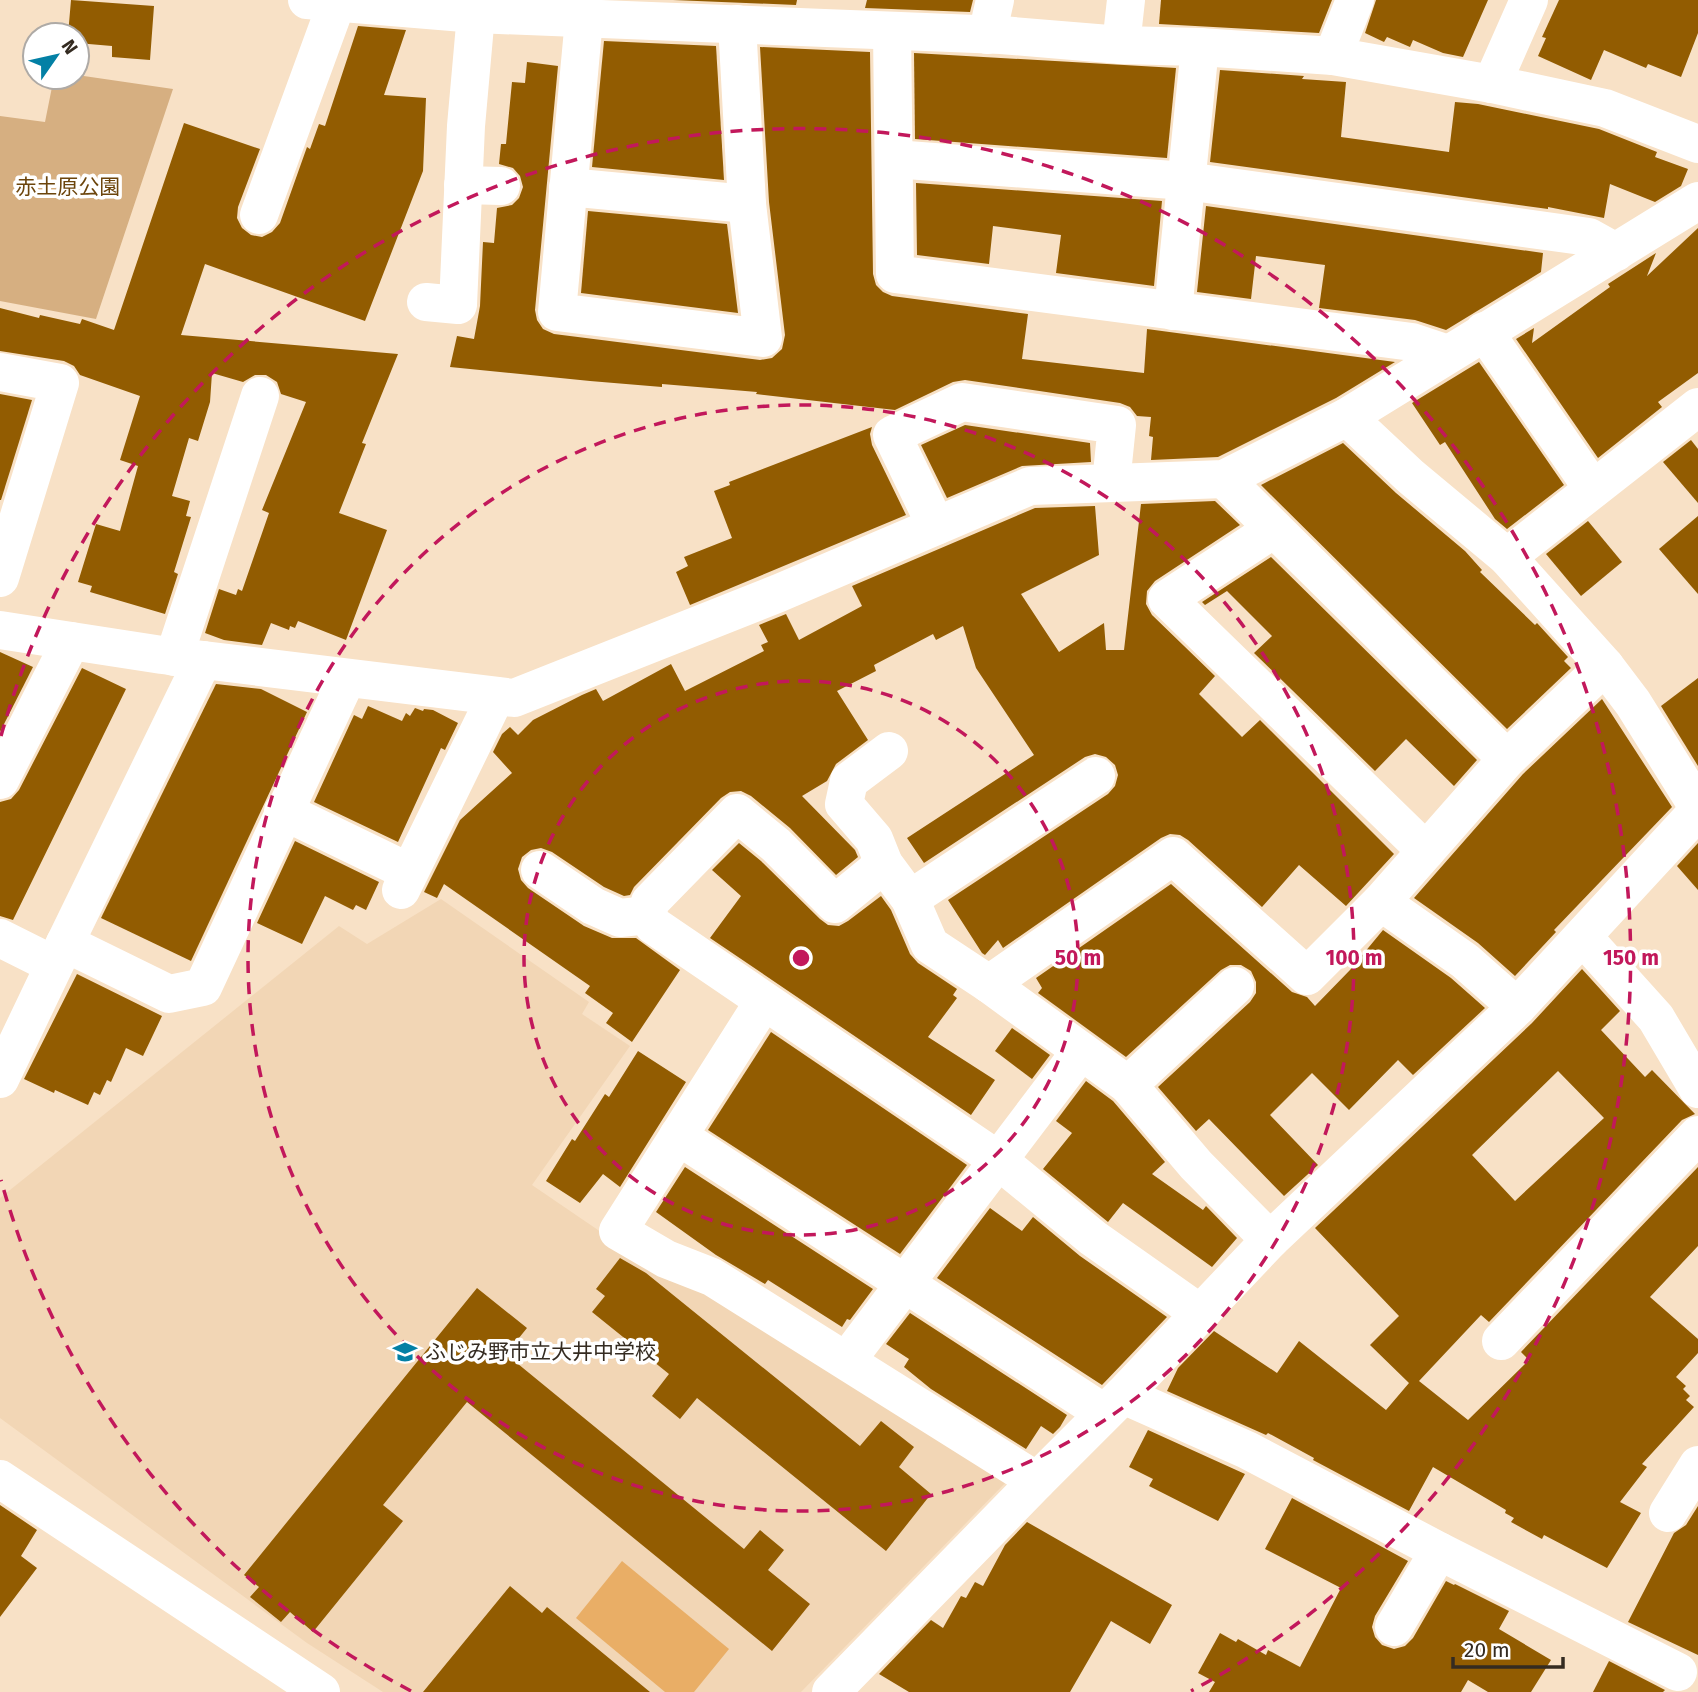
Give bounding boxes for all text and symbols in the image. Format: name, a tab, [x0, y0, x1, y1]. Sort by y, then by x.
north arrow	[21, 21, 91, 91]
text: N	[57, 35, 83, 58]
park label: 赤土原公園	[16, 174, 121, 200]
text: 50 m	[1055, 945, 1101, 971]
text: 100 m	[1325, 945, 1383, 971]
text: 150 m	[1603, 945, 1659, 971]
centre of rings	[789, 946, 813, 970]
school or university icon: ふじみ野市立大井中学校	[391, 1338, 419, 1366]
place label: ふじみ野市立大井中学校	[425, 1339, 656, 1365]
scale bar	[1453, 1626, 1563, 1670]
text: 20 m	[1464, 1637, 1510, 1663]

